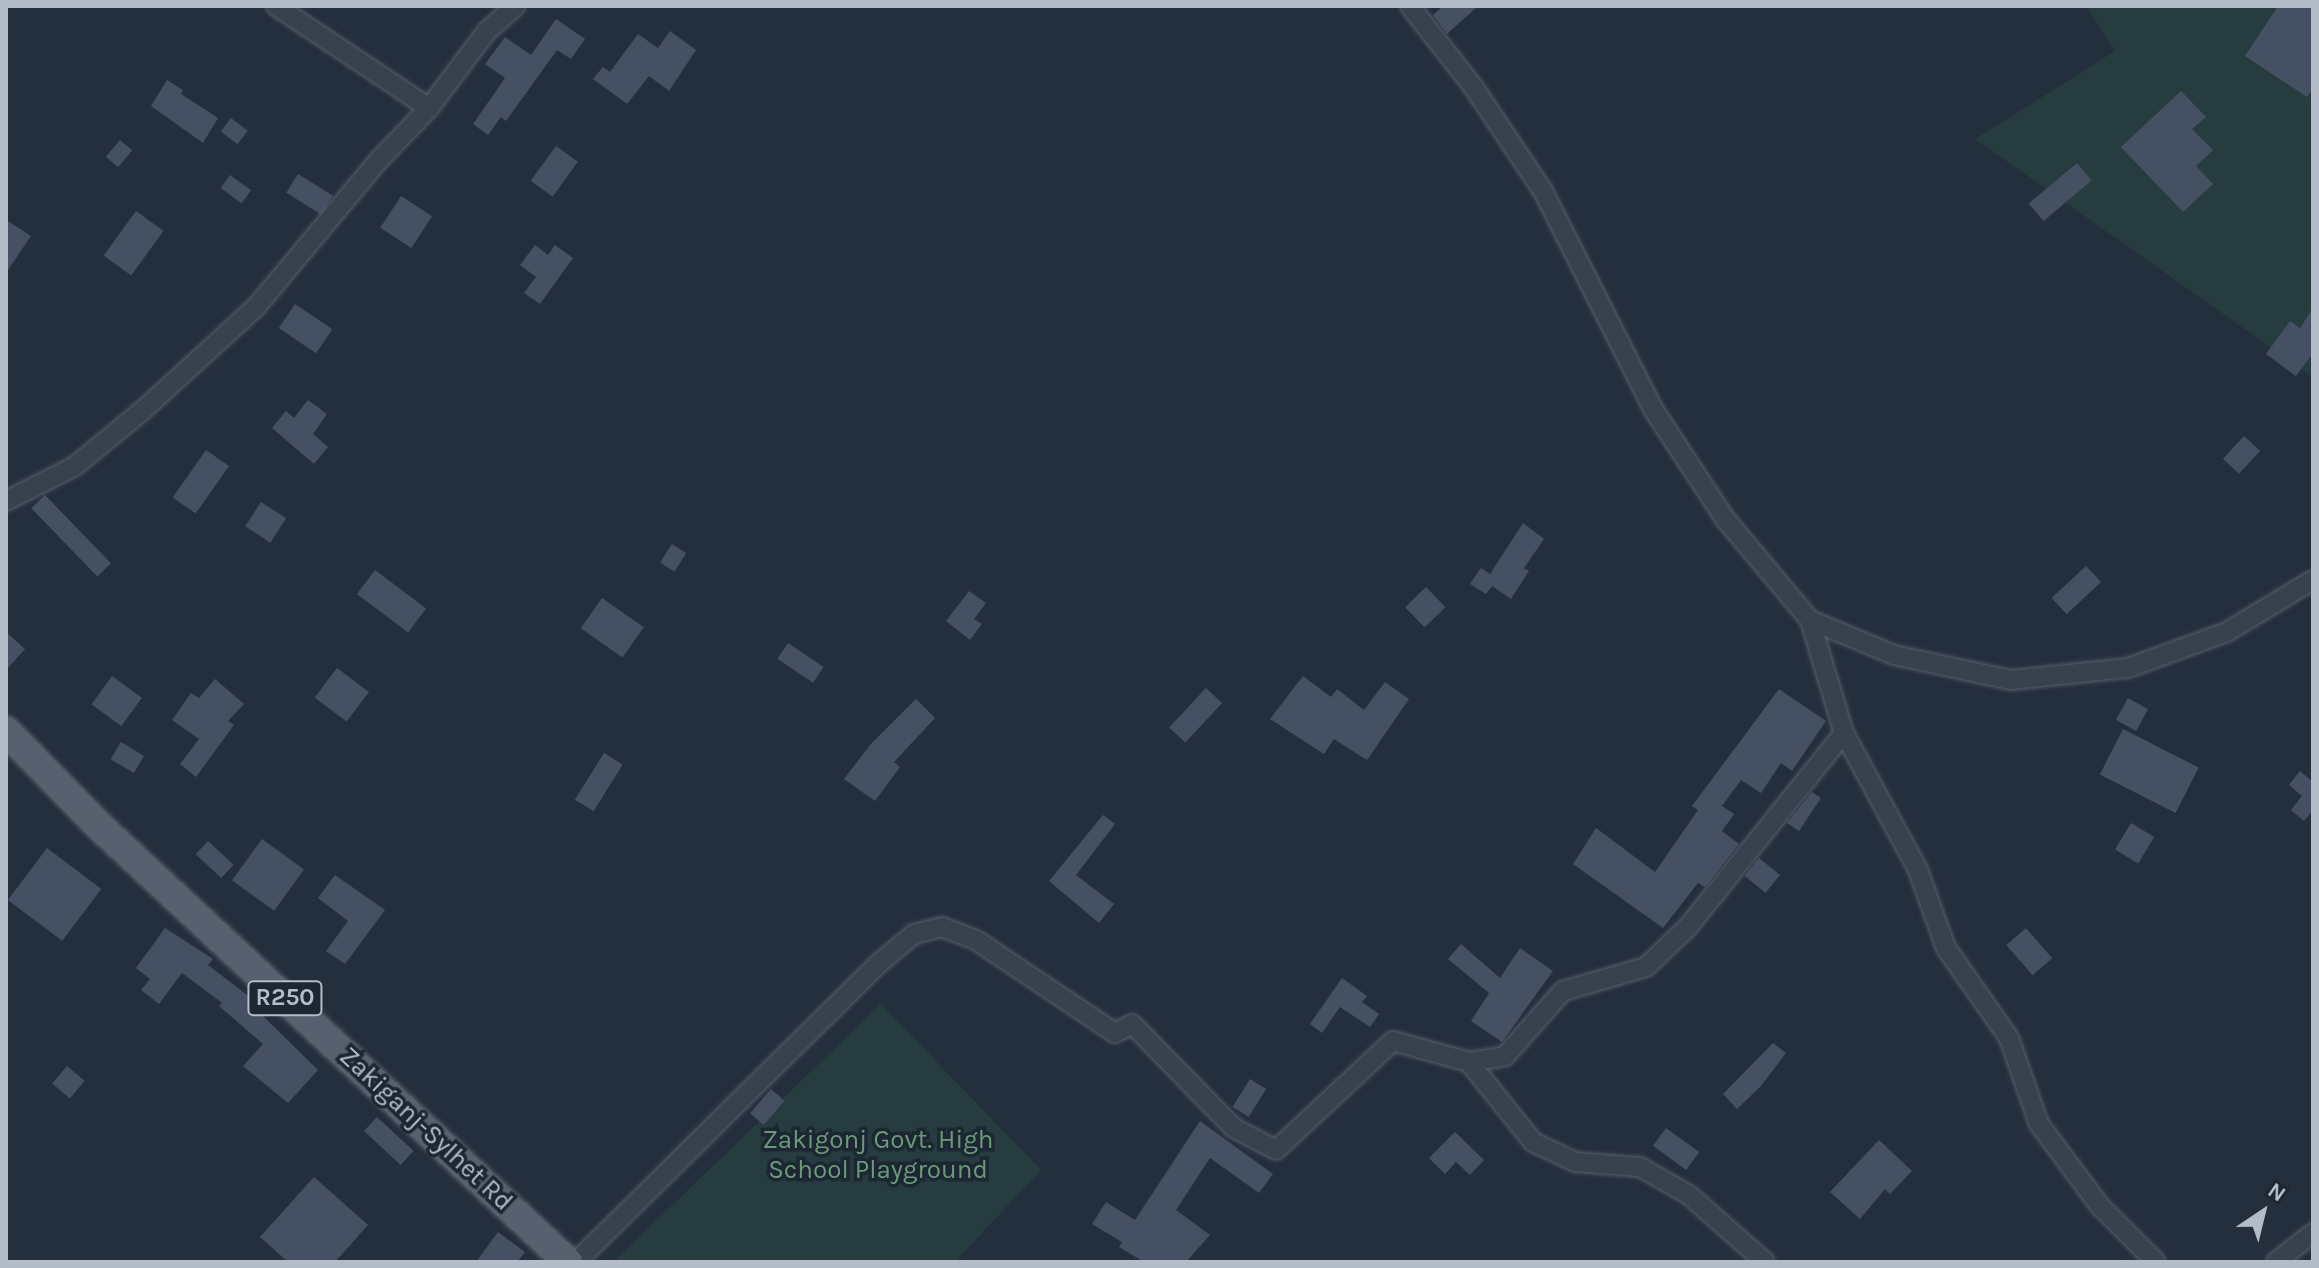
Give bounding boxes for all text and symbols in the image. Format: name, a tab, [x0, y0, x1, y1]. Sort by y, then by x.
road number: R250	[247, 978, 323, 1018]
street label: Zakiganj-Sylhet Rd	[333, 1041, 519, 1217]
park label: Zakigonj Govt. High School Playground	[762, 1124, 994, 1186]
north arrow	[2223, 1172, 2303, 1252]
text: N	[2263, 1177, 2291, 1208]

